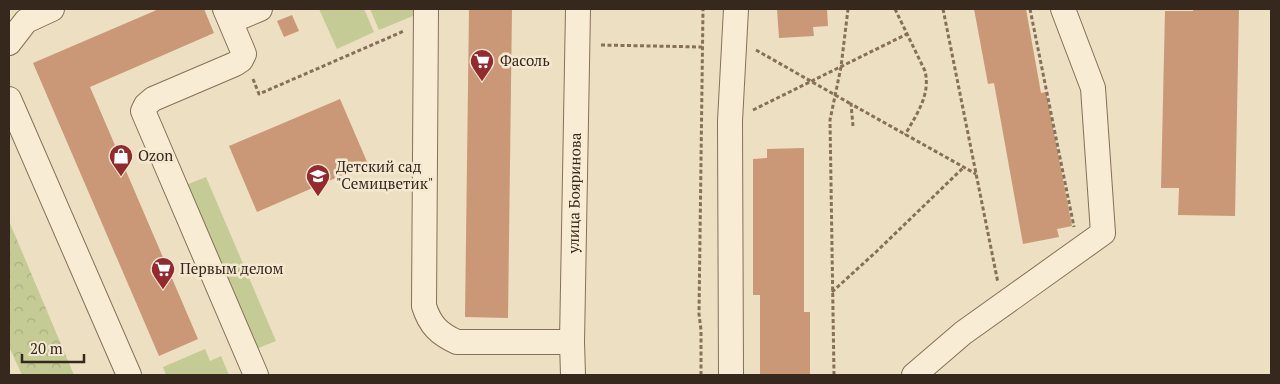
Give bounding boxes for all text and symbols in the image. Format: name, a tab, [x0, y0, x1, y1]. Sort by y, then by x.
supermarket icon: Фасоль	[469, 48, 495, 82]
place label: Фасоль	[500, 50, 550, 70]
street label: улица Бояринова	[563, 132, 585, 255]
shop icon: Ozon	[108, 143, 134, 177]
place label: Ozon	[138, 145, 173, 165]
place label: Детский сад "Семицветик"	[336, 156, 434, 193]
school or university icon: Детский сад "Семицветик"	[305, 163, 331, 197]
supermarket icon: Первым делом	[150, 256, 176, 290]
place label: Первым делом	[180, 258, 284, 278]
scale bar	[22, 332, 85, 364]
text: 20 m	[30, 338, 63, 358]

